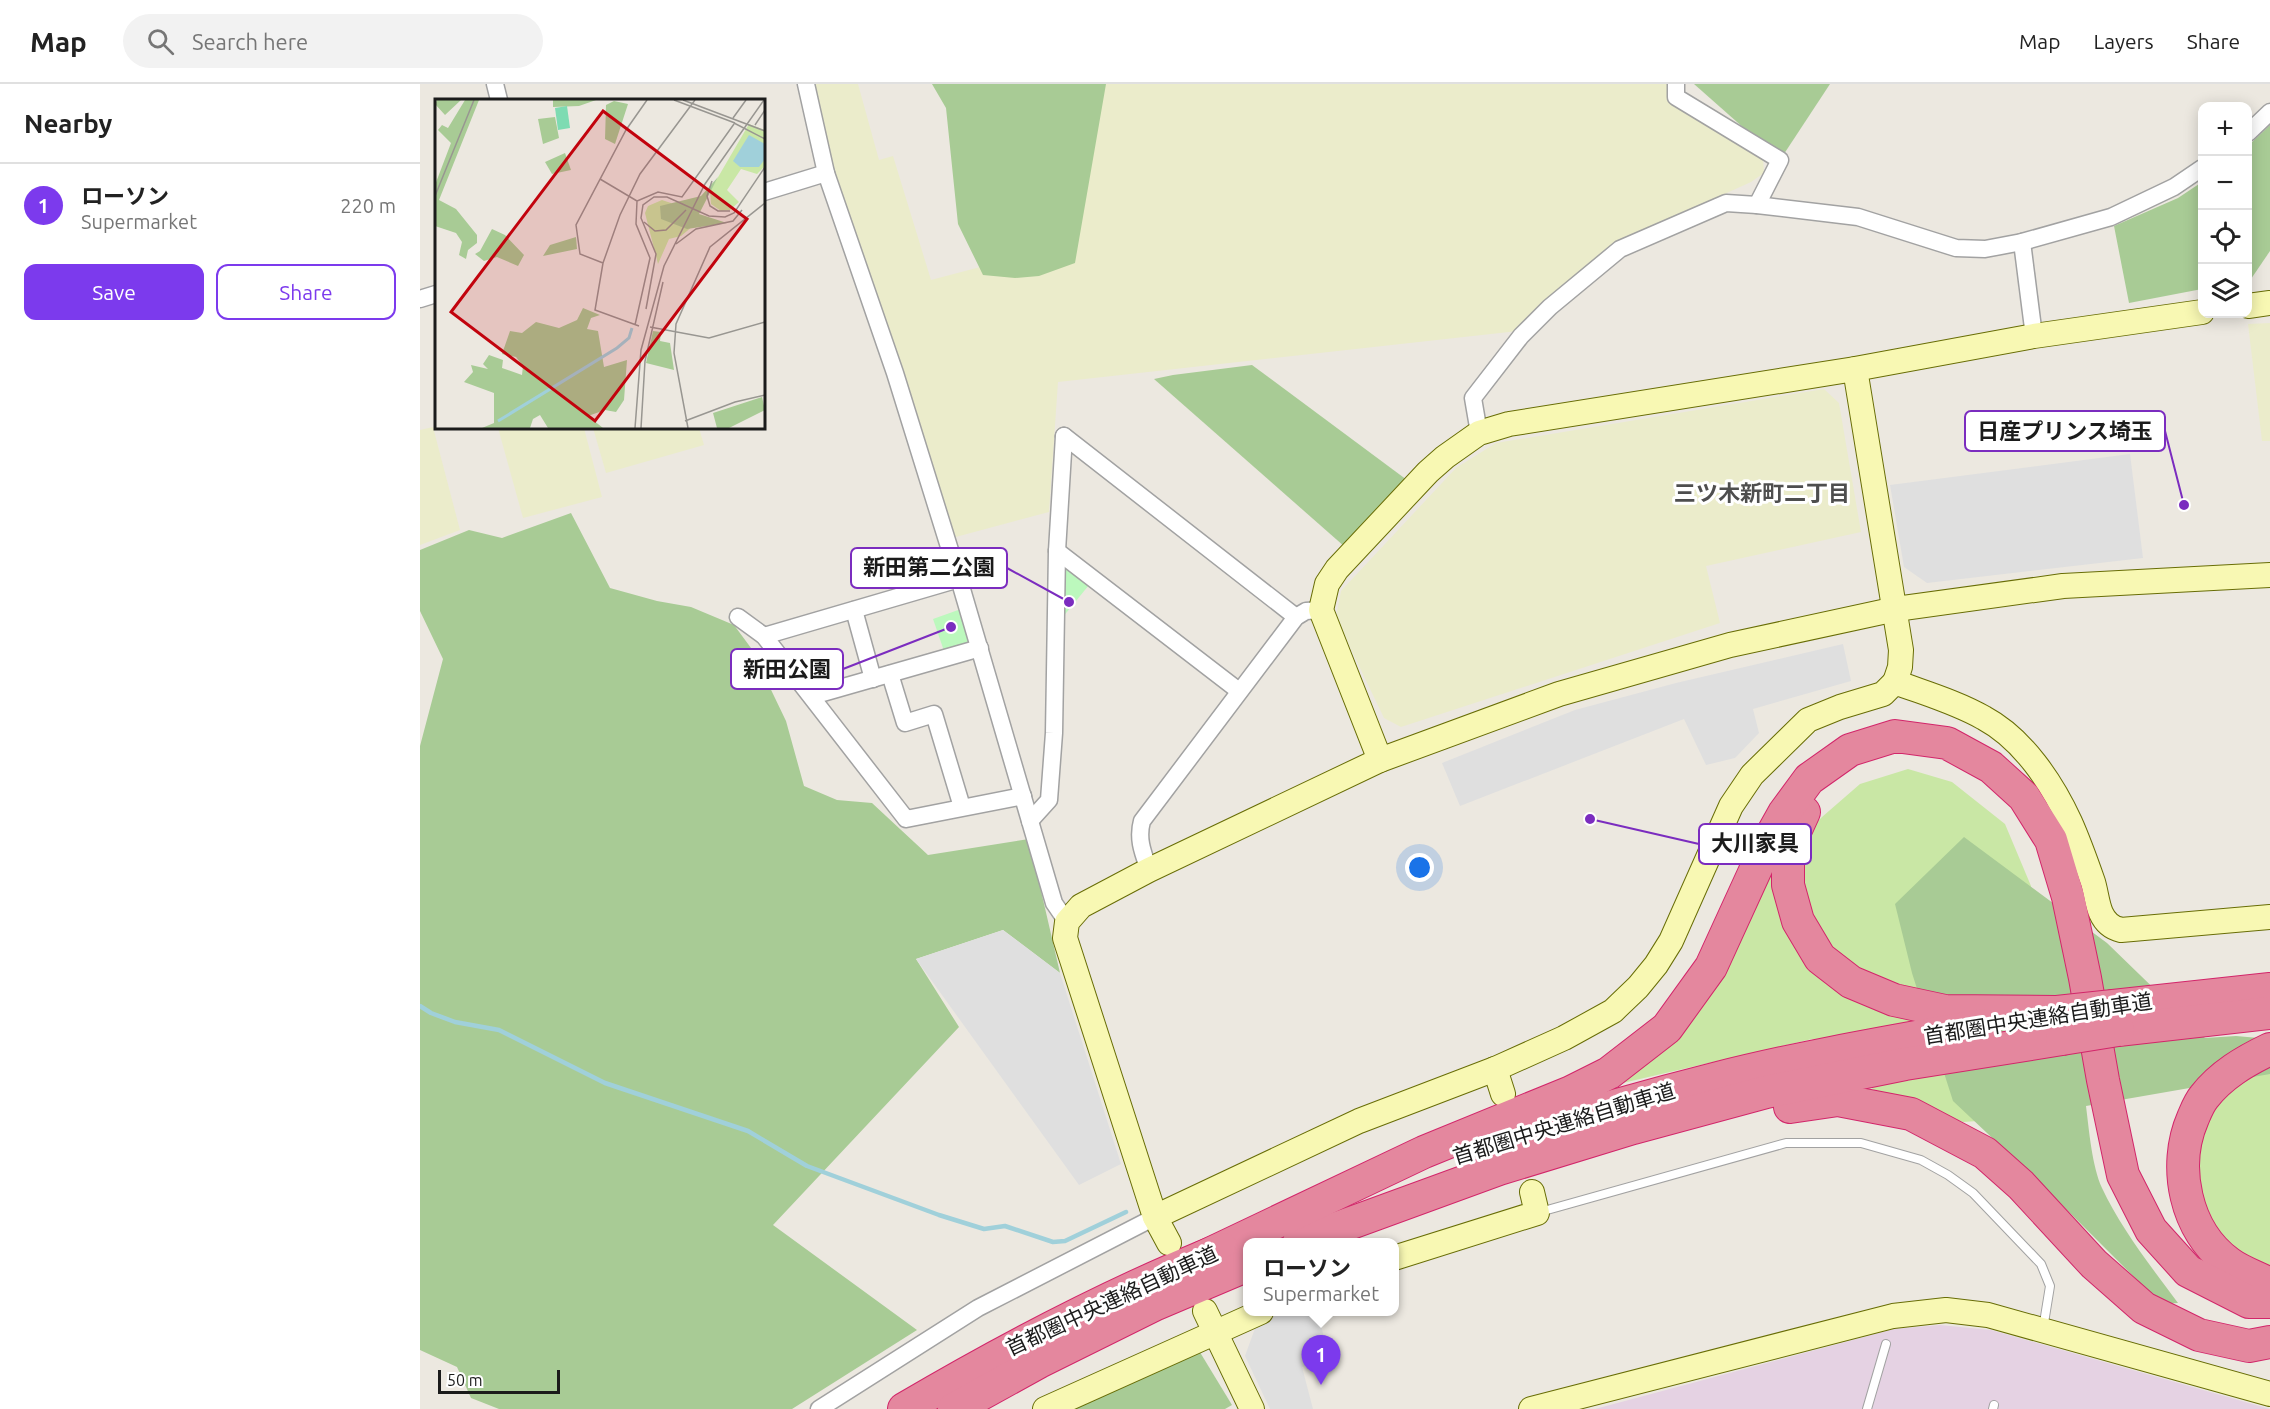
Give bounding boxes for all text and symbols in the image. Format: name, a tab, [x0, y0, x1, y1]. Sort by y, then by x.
search box	[123, 14, 543, 68]
icon: search	[144, 25, 177, 58]
text: Map	[30, 26, 87, 57]
text: Search here	[192, 29, 308, 54]
text: Map	[2019, 29, 2060, 53]
text: Layers	[2093, 29, 2154, 53]
text: Share	[2187, 29, 2240, 53]
inset map	[435, 99, 765, 429]
map controls	[2198, 102, 2252, 318]
button: +	[2198, 102, 2252, 156]
text: Nearby	[24, 109, 112, 138]
button: −	[2198, 156, 2252, 210]
text: ローソン	[81, 183, 169, 208]
text: 1	[38, 194, 49, 217]
text: 220 m	[340, 194, 396, 217]
text: Supermarket	[81, 210, 197, 233]
button: locate	[2198, 210, 2252, 264]
button: Save	[24, 264, 204, 320]
button: Share	[216, 264, 396, 320]
button: layers	[2198, 264, 2252, 318]
callout: 日産プリンス埼玉	[1965, 411, 2165, 451]
text: 日産プリンス埼玉	[1977, 418, 2153, 443]
district label: 三ツ木新町二丁目	[1674, 480, 1850, 505]
callout: 新田第二公園	[851, 548, 1007, 588]
text: 新田第二公園	[863, 554, 995, 579]
callout: 新田公園	[731, 649, 843, 689]
text: 新田公園	[743, 656, 831, 681]
callout: 大川家具	[1699, 824, 1811, 864]
text: 大川家具	[1711, 830, 1799, 855]
your location	[1405, 853, 1434, 882]
street label: 首都圏中央連絡自動車道	[1922, 988, 2154, 1048]
street label: 首都圏中央連絡自動車道	[1450, 1078, 1678, 1168]
popup	[1243, 1238, 1399, 1316]
street label: 首都圏中央連絡自動車道	[1002, 1240, 1221, 1360]
text: ローソン	[1263, 1255, 1351, 1280]
text: Supermarket	[1263, 1282, 1379, 1305]
pin: 1	[1302, 1336, 1340, 1385]
scale bar	[438, 1367, 560, 1394]
text: 50 m	[447, 1371, 483, 1389]

